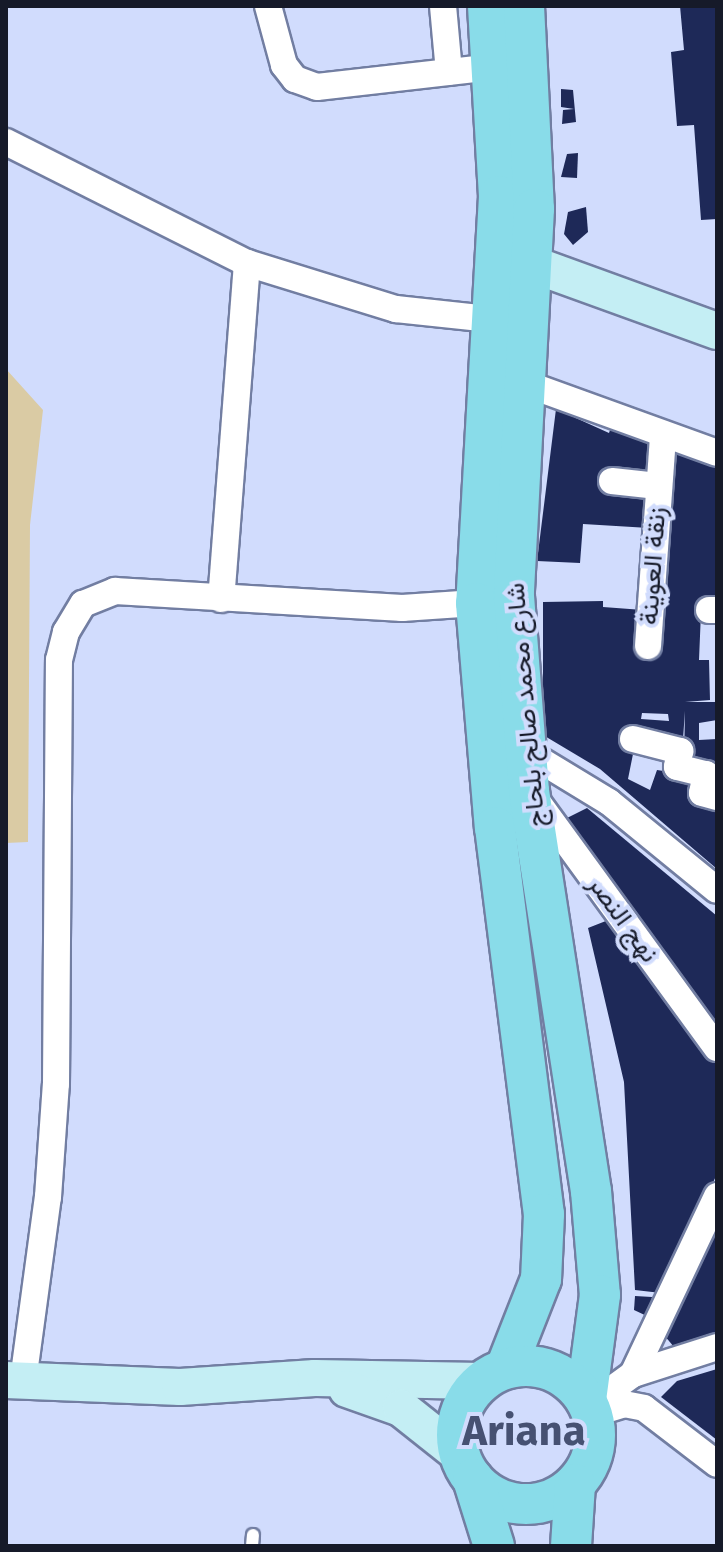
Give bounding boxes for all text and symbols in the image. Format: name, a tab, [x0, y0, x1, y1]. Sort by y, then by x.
street label: زنقة العوينة	[633, 506, 673, 626]
street label: شارع محمد صالح بلحاج	[500, 582, 552, 828]
street label: نهج النصر	[581, 869, 665, 969]
district label: Ariana	[462, 1406, 586, 1456]

